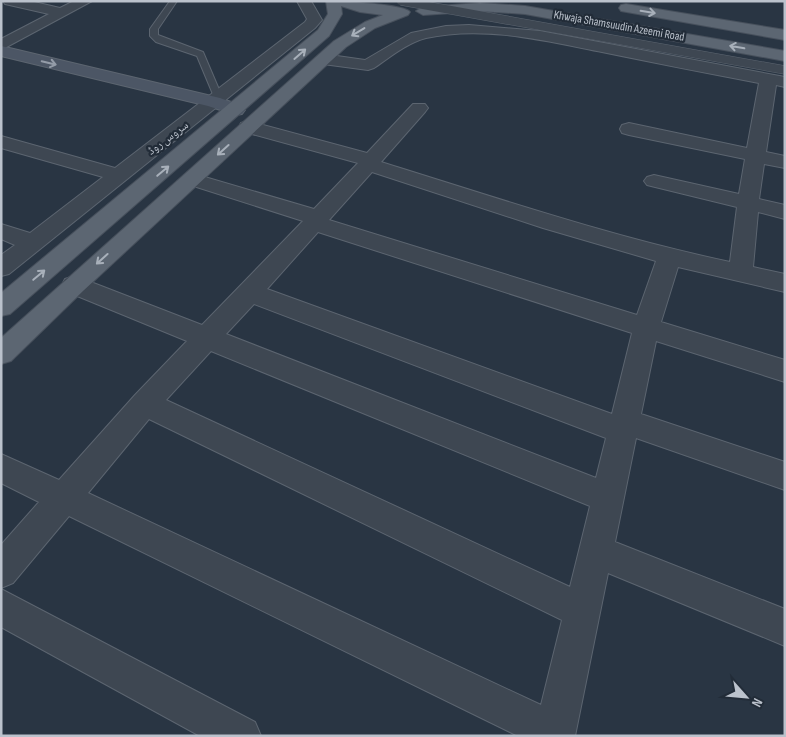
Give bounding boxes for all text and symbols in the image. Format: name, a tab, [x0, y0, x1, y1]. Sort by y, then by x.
street label: Khwaja Shamsuudin Azeemi Road	[552, 7, 686, 45]
one-way arrow	[640, 7, 656, 17]
one-way arrow	[351, 27, 365, 37]
one-way arrow	[729, 42, 745, 52]
one-way arrow	[293, 49, 306, 60]
one-way arrow	[40, 59, 56, 68]
street label: سروس روڈ	[144, 118, 192, 158]
one-way arrow	[216, 144, 229, 156]
one-way arrow	[156, 166, 169, 177]
one-way arrow	[96, 254, 109, 265]
one-way arrow	[32, 270, 45, 281]
north arrow	[721, 672, 771, 722]
text: N	[748, 695, 766, 710]

